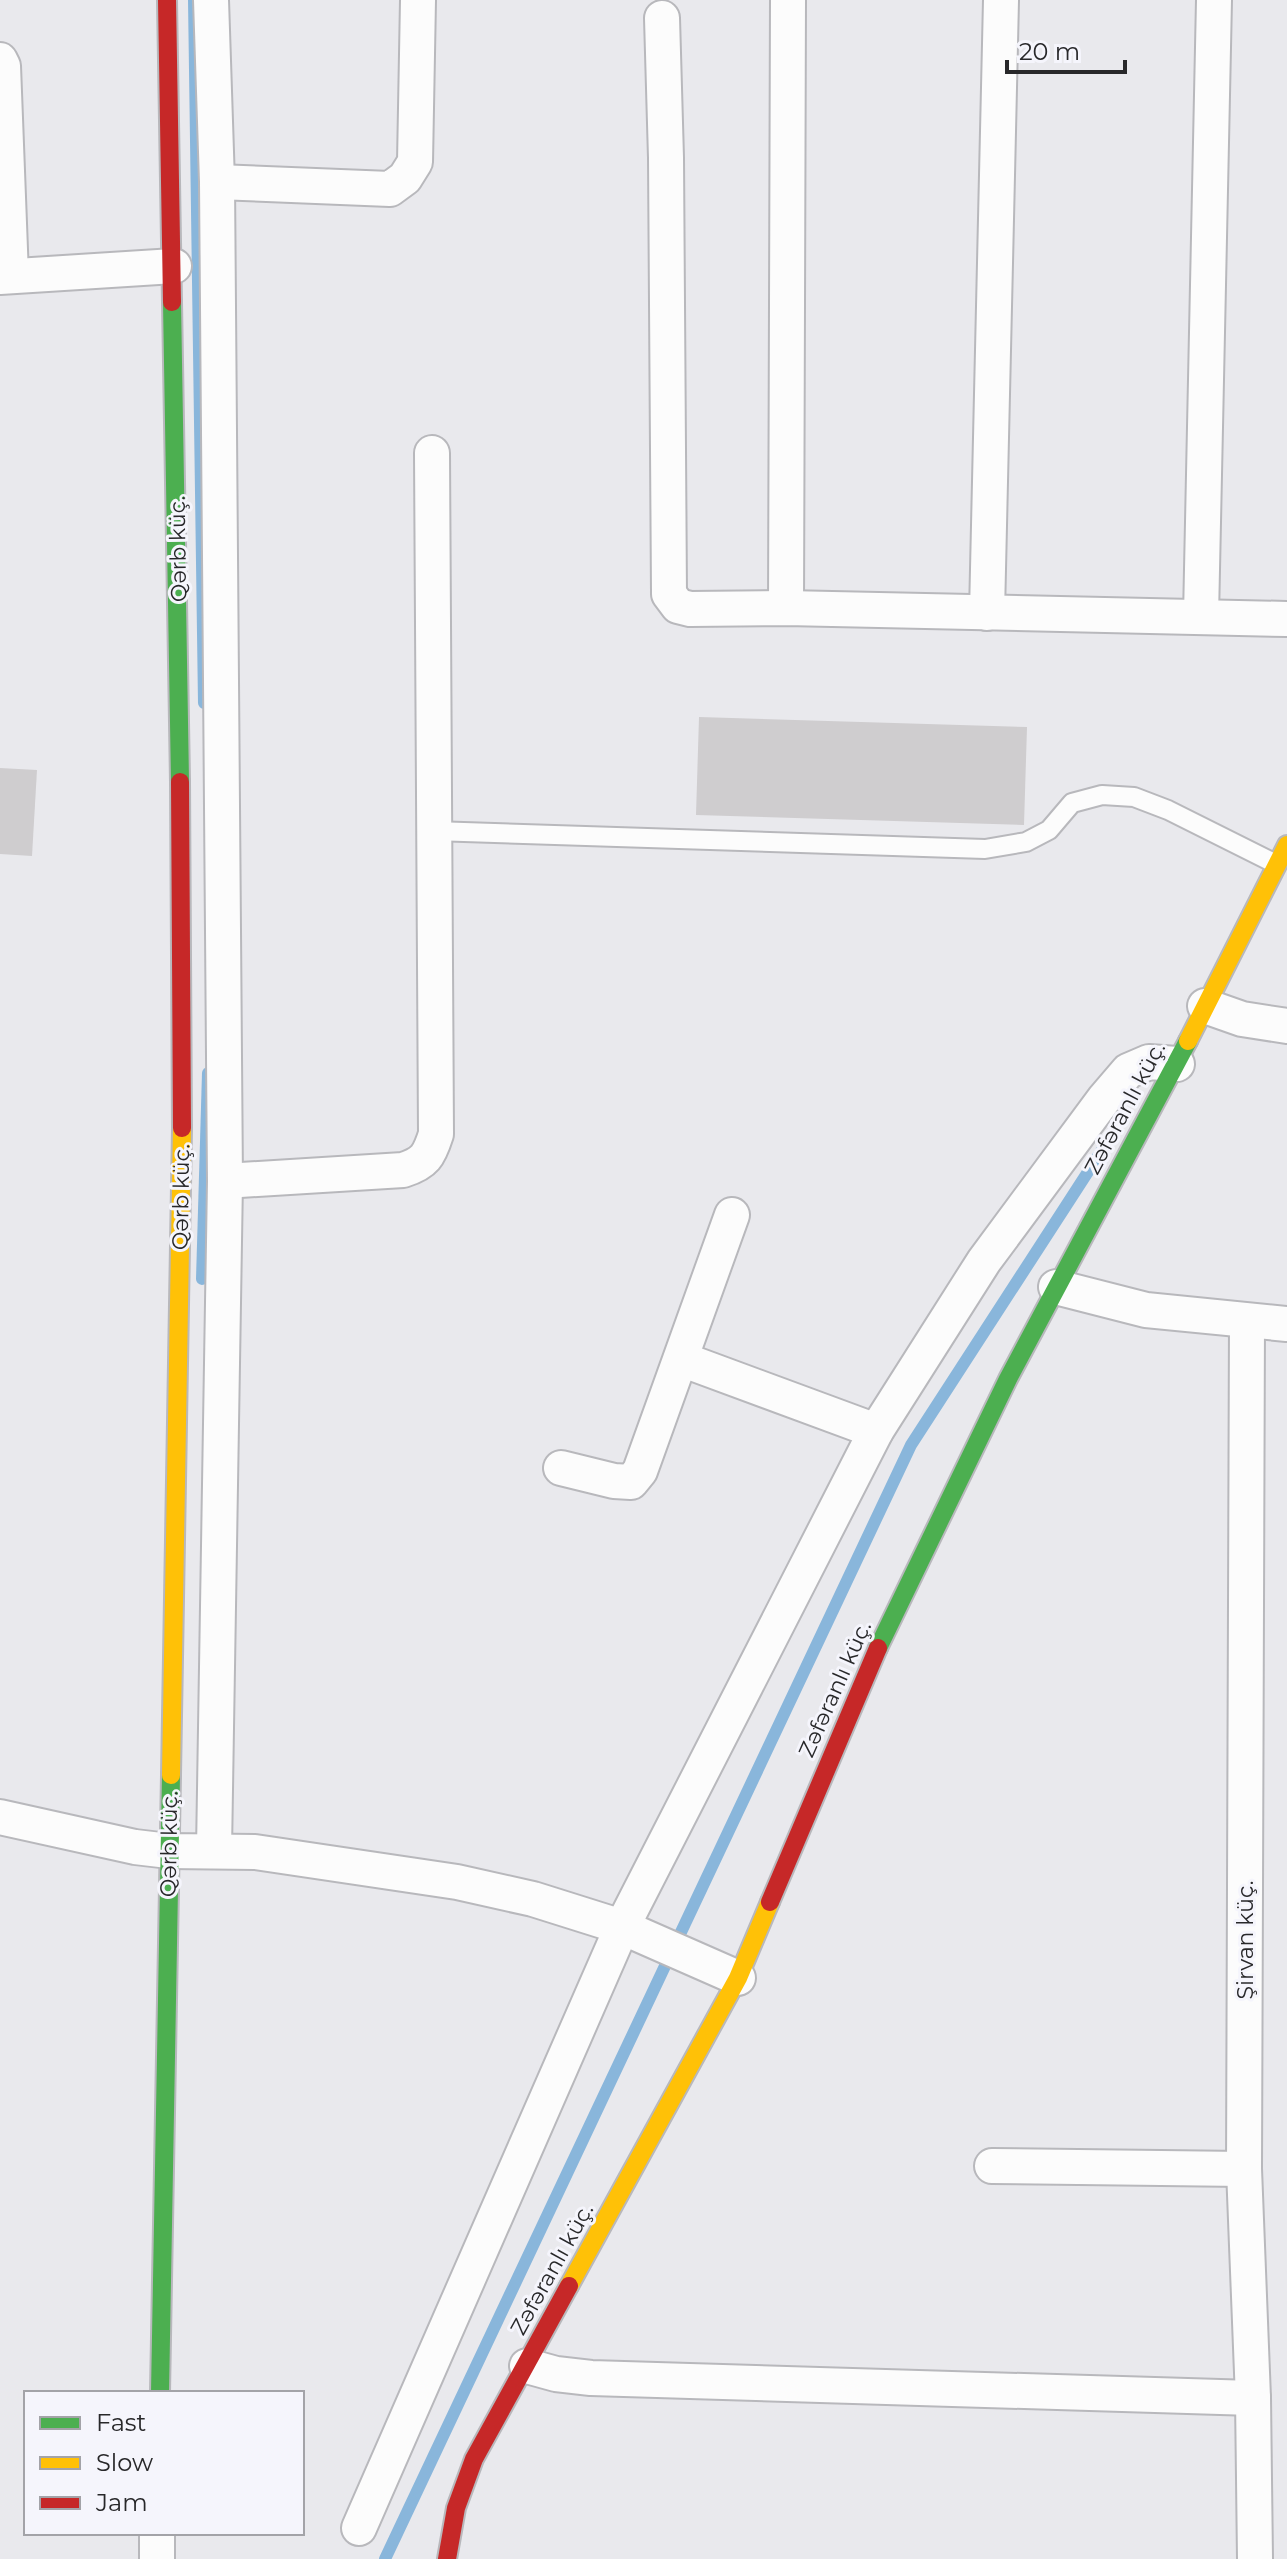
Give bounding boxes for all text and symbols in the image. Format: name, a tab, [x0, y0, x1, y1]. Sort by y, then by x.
scale bar	[1007, 24, 1125, 74]
text: 20 m	[1019, 37, 1080, 66]
street label: Qərb küç.	[164, 496, 192, 602]
street label: Zəfəranlı küç.	[1079, 1037, 1171, 1179]
street label: Qərb küç.	[167, 1144, 195, 1250]
street label: Zəfəranlı küç.	[793, 1617, 877, 1761]
street label: Qərb küç.	[155, 1791, 183, 1897]
street label: Şirvan küç.	[1232, 1881, 1259, 1999]
street label: Zəfəranlı küç.	[505, 2198, 599, 2340]
legend	[24, 2391, 304, 2535]
text: Fast	[96, 2408, 147, 2437]
text: Slow	[96, 2448, 153, 2477]
text: Jam	[95, 2488, 148, 2517]

